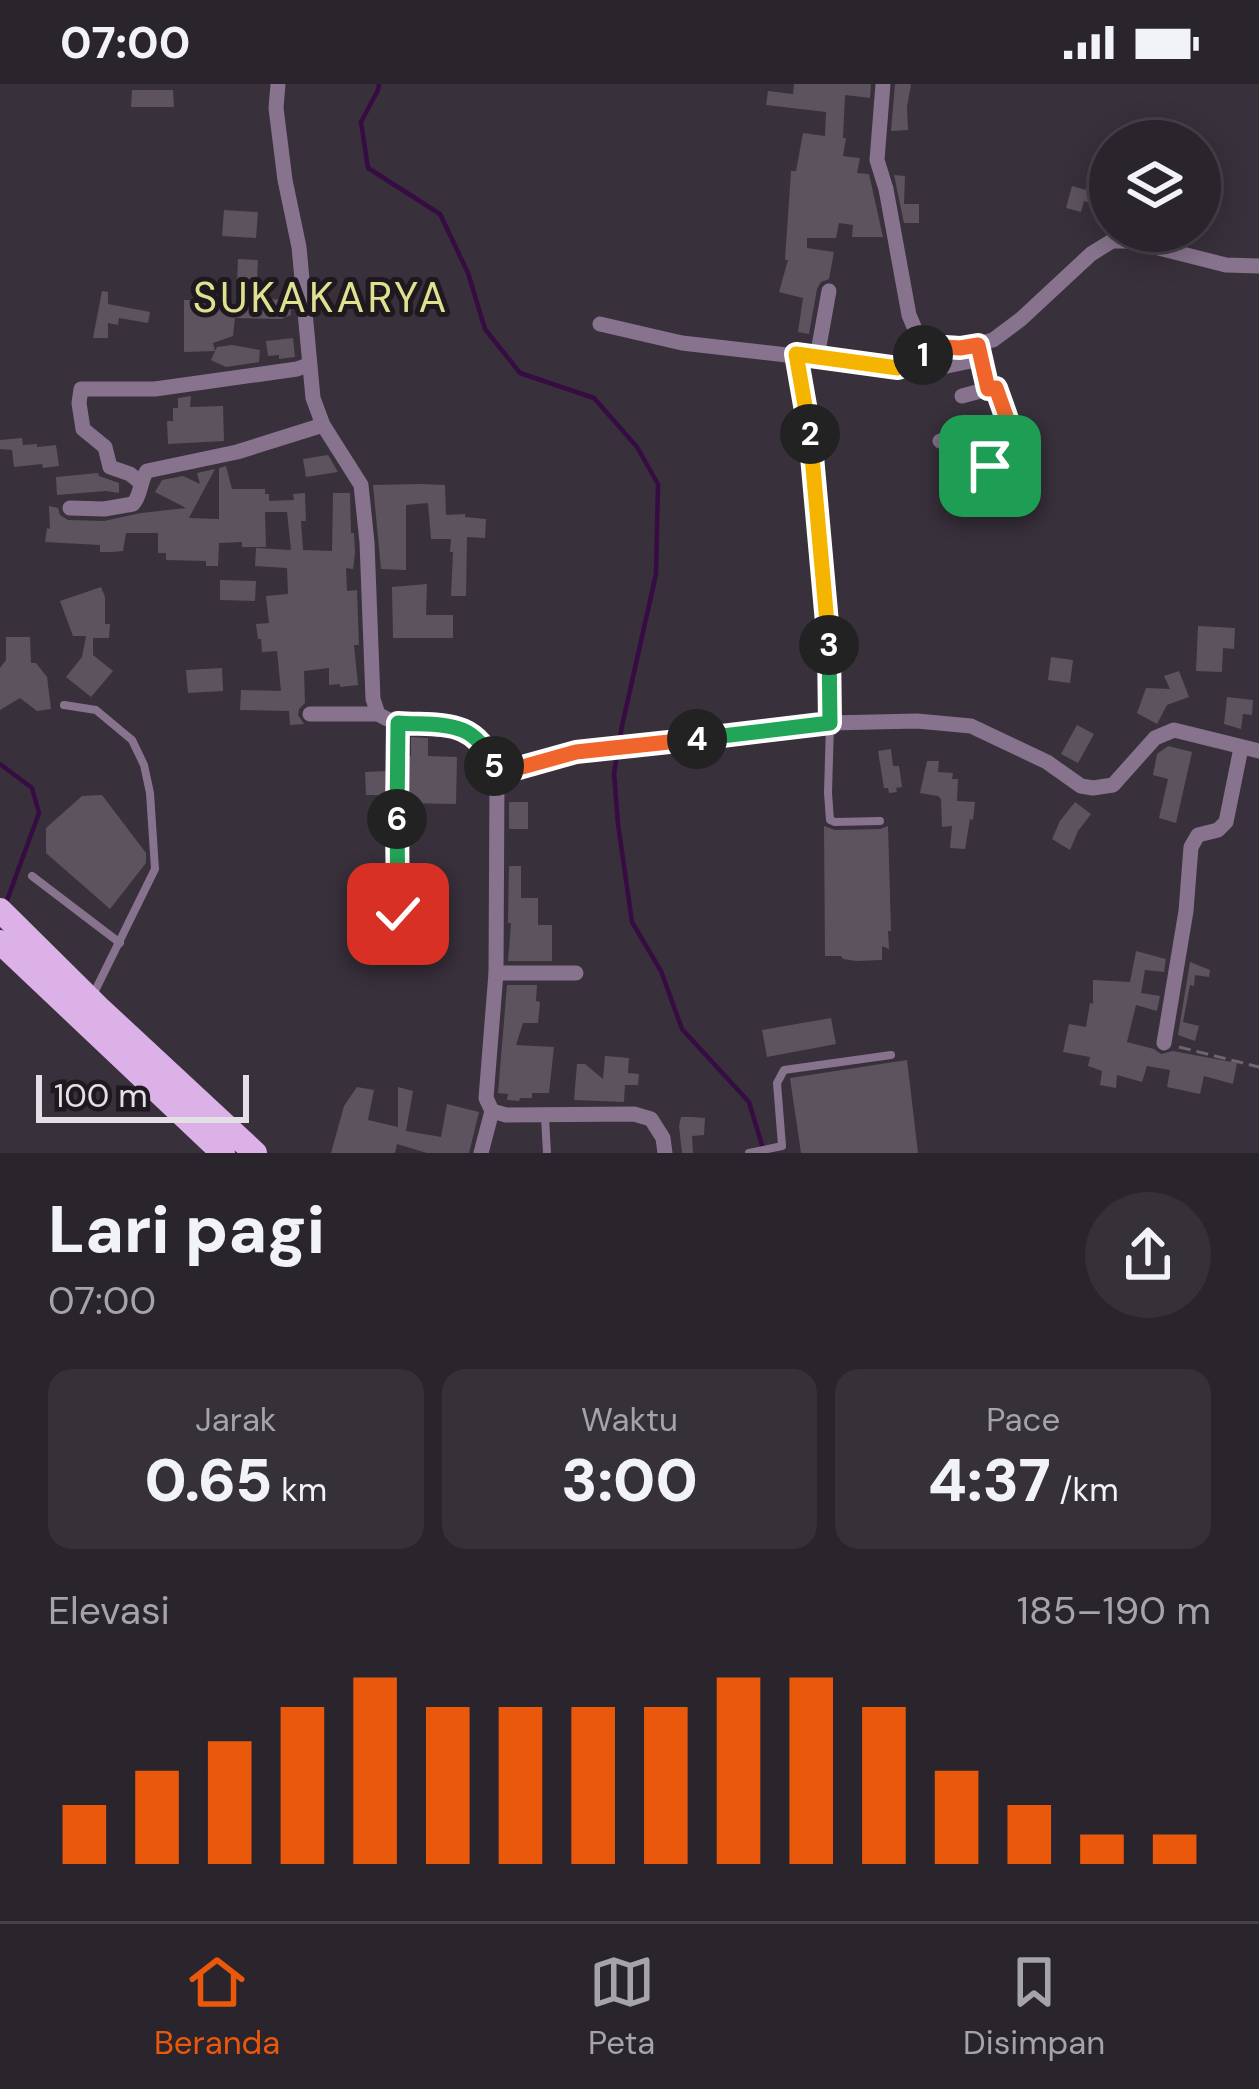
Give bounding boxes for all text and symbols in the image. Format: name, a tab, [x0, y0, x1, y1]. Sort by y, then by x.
text: 07:00	[60, 13, 190, 72]
map controls	[1089, 120, 1221, 252]
button: layers	[1089, 120, 1221, 252]
district label: SUKAKARYA	[193, 270, 449, 325]
pin: 1	[893, 325, 953, 385]
text: 1	[917, 333, 929, 376]
pin: 2	[780, 404, 840, 464]
text: 2	[800, 412, 820, 455]
pin	[939, 415, 1041, 517]
icon: arrive	[957, 433, 1023, 499]
pin: 3	[799, 615, 859, 675]
text: 3	[819, 623, 839, 666]
pin: 4	[667, 709, 727, 769]
text: 4	[686, 717, 708, 760]
pin: 5	[464, 736, 524, 796]
text: 5	[484, 744, 504, 787]
pin: 6	[367, 789, 427, 849]
text: 6	[387, 797, 407, 840]
pin	[347, 863, 449, 965]
icon: check	[365, 881, 431, 947]
scale bar	[36, 1069, 249, 1122]
text: 100 m	[54, 1074, 148, 1117]
text: Lari pagi	[48, 1187, 325, 1272]
button: share	[1085, 1192, 1211, 1318]
text: 07:00	[48, 1275, 156, 1326]
text: Jarak	[195, 1398, 276, 1441]
text: Waktu	[581, 1398, 678, 1441]
text: Pace	[986, 1398, 1060, 1441]
text: 0.65	[144, 1441, 272, 1520]
text: 3:00	[561, 1441, 698, 1520]
text: 4:37	[928, 1441, 1051, 1520]
text: km	[272, 1468, 327, 1511]
text: /km	[1051, 1468, 1119, 1511]
text: Elevasi	[48, 1585, 170, 1636]
text: 185–190 m	[1017, 1585, 1211, 1636]
tab: Beranda	[154, 1949, 280, 2064]
tab: Peta	[588, 1949, 655, 2064]
tab: Disimpan	[963, 1949, 1105, 2064]

